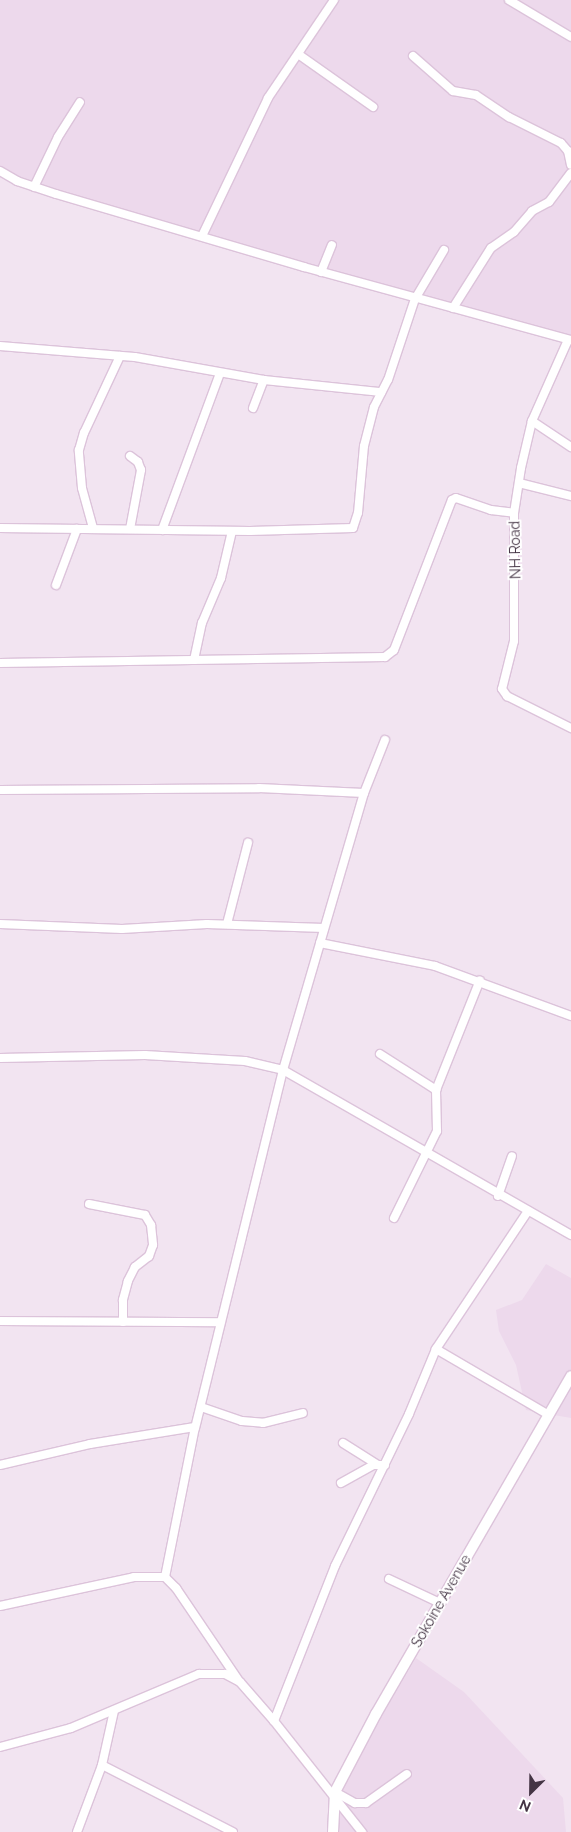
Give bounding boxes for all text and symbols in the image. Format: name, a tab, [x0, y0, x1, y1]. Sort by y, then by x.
street label: NH Road	[506, 521, 524, 579]
street label: Sokoine Avenue	[408, 1552, 474, 1650]
north arrow	[506, 1767, 556, 1817]
text: N	[517, 1796, 533, 1815]

